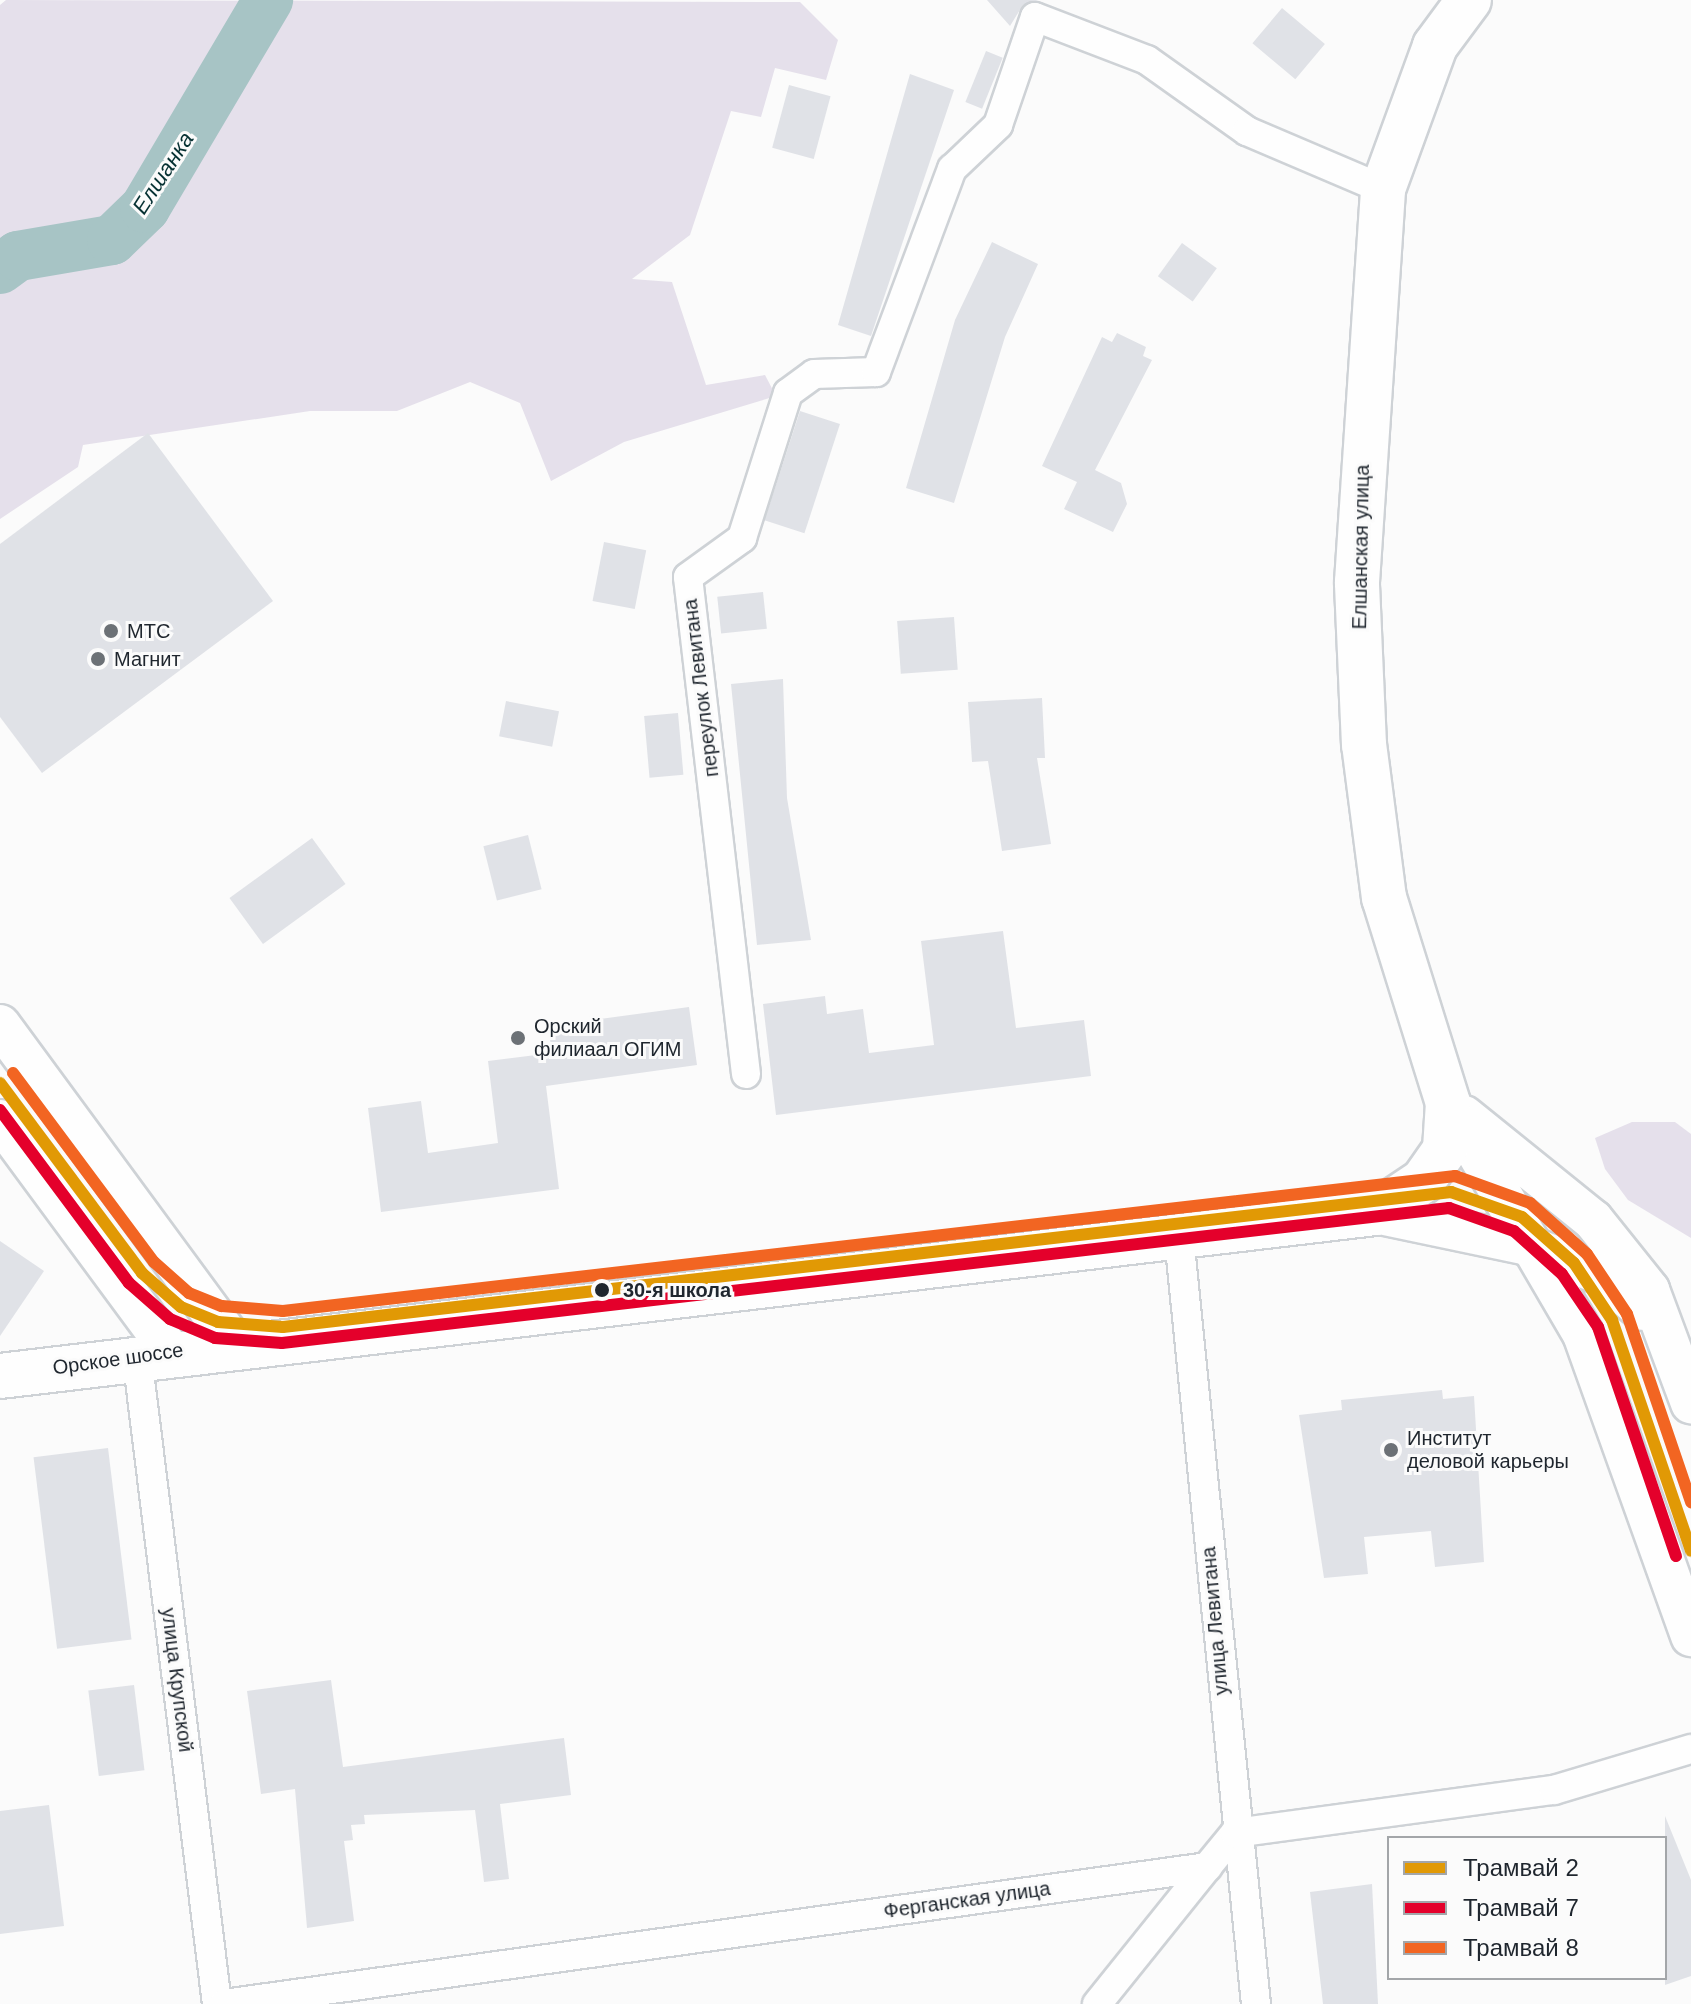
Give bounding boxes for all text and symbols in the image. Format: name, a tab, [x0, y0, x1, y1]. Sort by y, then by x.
water label: Елшанка	[127, 127, 199, 219]
street label: Елшанская улица	[1348, 464, 1374, 630]
street label: переулок Левитана	[678, 598, 724, 778]
place label: МТС	[127, 619, 170, 643]
marker: МТС	[102, 622, 120, 640]
place label: Магнит	[114, 647, 181, 671]
marker: Магнит	[89, 650, 107, 668]
place label: Орский филиаал ОГИМ	[534, 1014, 681, 1061]
marker: Орский филиаал ОГИМ	[509, 1029, 527, 1047]
marker: 30-я школа	[588, 1276, 616, 1304]
place label: 30-я школа	[623, 1278, 731, 1302]
street label: Орское шоссе	[51, 1338, 185, 1380]
place label: Институт деловой карьеры	[1407, 1426, 1569, 1473]
marker: Институт деловой карьеры	[1382, 1441, 1400, 1459]
street label: улица Левитана	[1197, 1546, 1233, 1696]
street label: улица Крупской	[156, 1606, 198, 1754]
legend	[1387, 1836, 1667, 1980]
text: Трамвай 2	[1463, 1854, 1579, 1881]
street label: Ферганская улица	[882, 1876, 1052, 1924]
text: Трамвай 7	[1463, 1894, 1579, 1921]
text: Трамвай 8	[1463, 1934, 1579, 1961]

